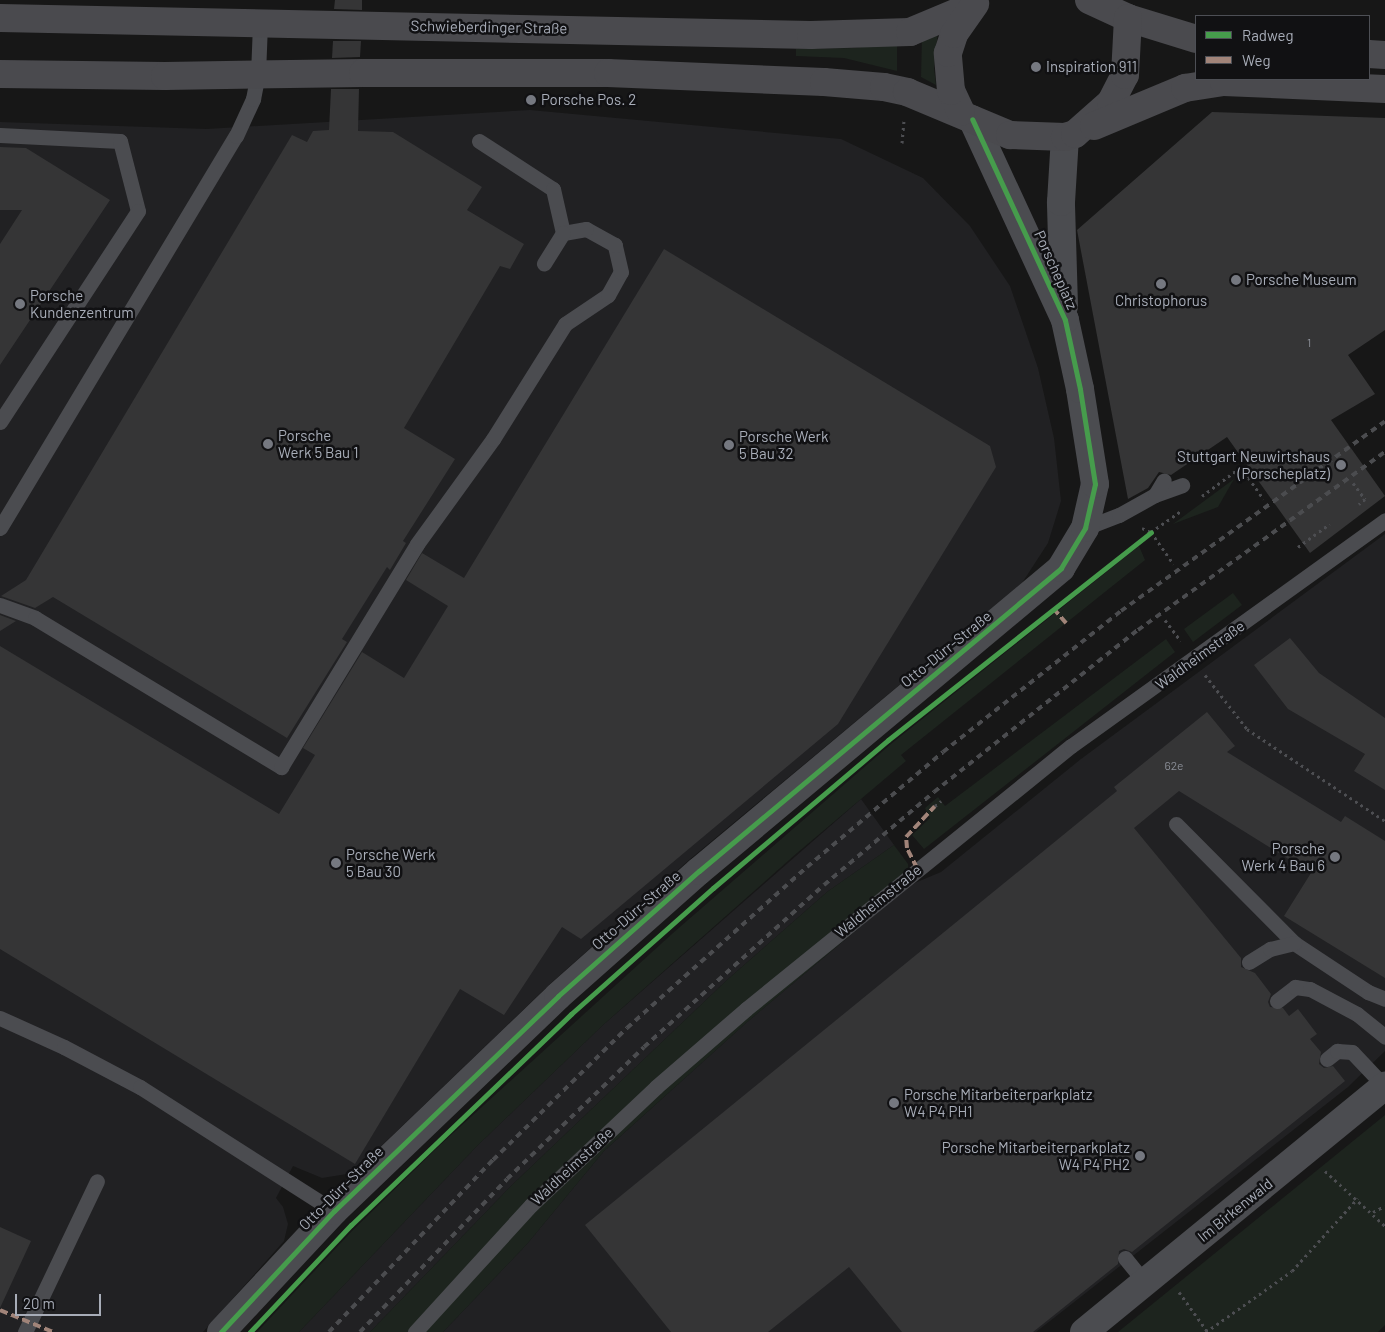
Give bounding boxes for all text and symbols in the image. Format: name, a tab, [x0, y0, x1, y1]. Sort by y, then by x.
legend	[1195, 15, 1370, 80]
street label: Schwieberdinger Straße	[410, 17, 568, 37]
text: Radweg	[1242, 26, 1294, 44]
text: Weg	[1242, 51, 1270, 69]
place label: Inspiration 911	[1046, 58, 1137, 76]
marker: Inspiration 911	[1030, 61, 1042, 73]
place label: Porsche Pos. 2	[541, 91, 636, 109]
marker: Porsche Pos. 2	[525, 94, 537, 106]
street label: Porscheplatz	[1031, 228, 1081, 312]
place label: Porsche Museum	[1246, 271, 1357, 289]
marker: Porsche Museum	[1230, 274, 1242, 286]
marker: Christophorus	[1155, 278, 1167, 290]
place label: Porsche Kundenzentrum	[30, 286, 134, 321]
place label: Christophorus	[1115, 292, 1207, 310]
marker: Porsche Kundenzentrum	[14, 298, 26, 310]
house number: 1	[1307, 336, 1311, 350]
place label: Porsche Werk 5 Bau 1	[278, 426, 358, 461]
place label: Porsche Werk 5 Bau 32	[739, 427, 829, 462]
marker: Porsche Werk 5 Bau 1	[262, 438, 274, 450]
marker: Porsche Werk 5 Bau 32	[723, 439, 735, 451]
place label: Stuttgart Neuwirtshaus (Porscheplatz)	[1177, 447, 1330, 482]
marker: Stuttgart Neuwirtshaus (Porscheplatz)	[1334, 458, 1348, 472]
street label: Otto-Dürr-Straße	[897, 607, 995, 691]
street label: Waldheimstraße	[1152, 617, 1248, 693]
house number: 62e	[1164, 759, 1184, 773]
place label: Porsche Werk 4 Bau 6	[1242, 839, 1325, 874]
place label: Porsche Werk 5 Bau 30	[346, 845, 436, 880]
marker: Porsche Werk 4 Bau 6	[1329, 851, 1341, 863]
marker: Porsche Werk 5 Bau 30	[330, 857, 342, 869]
street label: Waldheimstraße	[831, 861, 925, 941]
street label: Otto-Dürr-Straße	[588, 867, 684, 953]
place label: Porsche Mitarbeiterparkplatz W4 P4 PH1	[904, 1085, 1092, 1120]
marker: Porsche Mitarbeiterparkplatz W4 P4 PH1	[888, 1097, 900, 1109]
street label: Waldheimstraße	[527, 1123, 617, 1209]
place label: Porsche Mitarbeiterparkplatz W4 P4 PH2	[942, 1138, 1130, 1173]
street label: Otto-Dürr-Straße	[295, 1142, 387, 1234]
marker: Porsche Mitarbeiterparkplatz W4 P4 PH2	[1134, 1150, 1146, 1162]
street label: Im Birkenwald	[1194, 1174, 1276, 1246]
scale bar	[18, 1284, 104, 1316]
text: 20 m	[23, 1294, 55, 1312]

